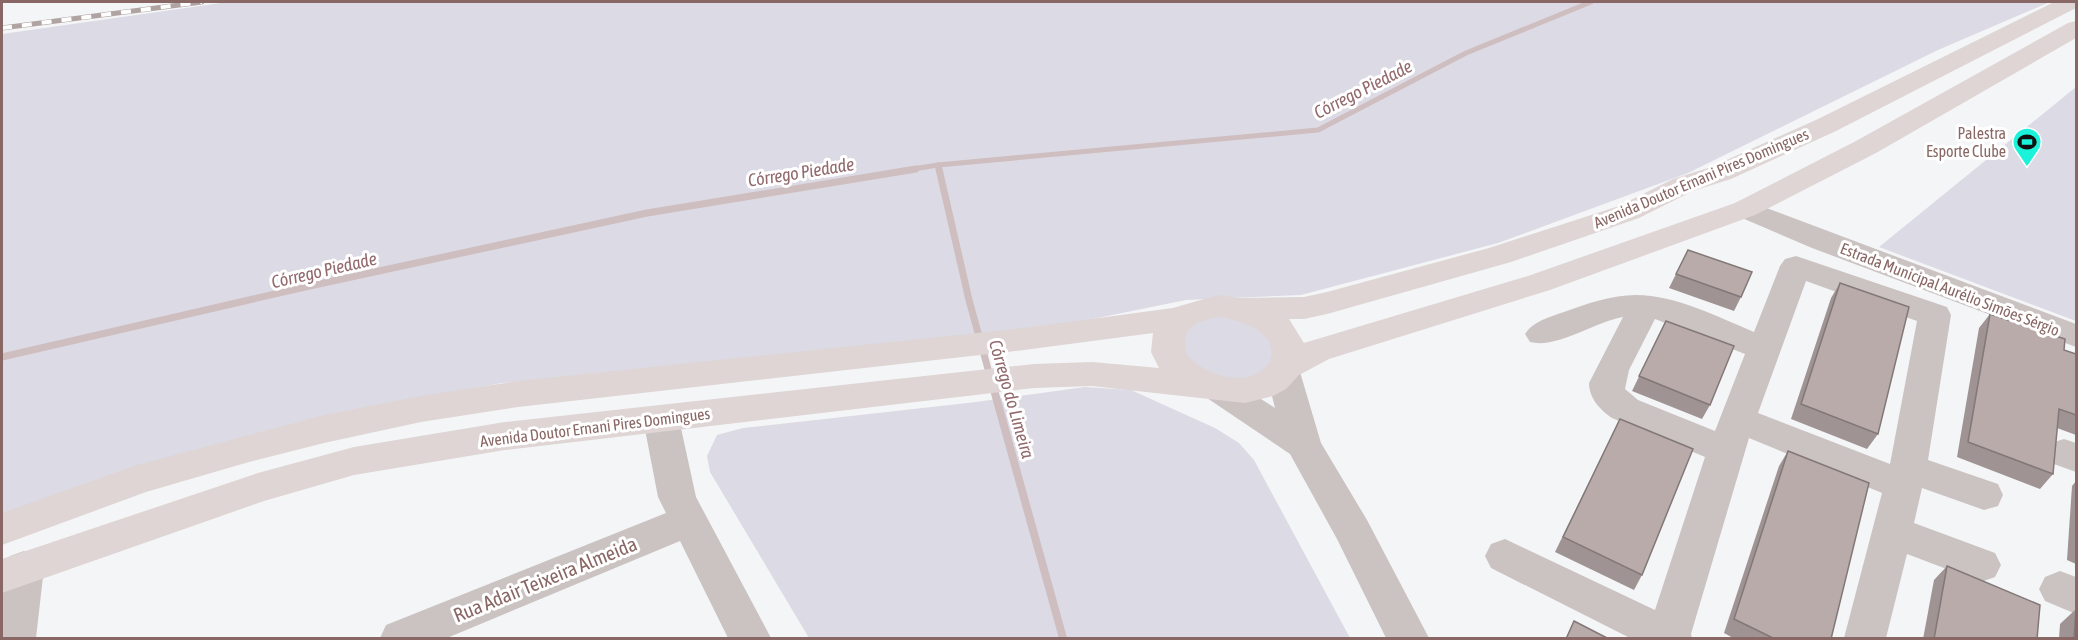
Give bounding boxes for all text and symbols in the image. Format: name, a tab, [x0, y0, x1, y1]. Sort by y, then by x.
water label: Córrego Piedade	[1310, 55, 1416, 123]
street label: Avenida Doutor Ernani Pires Domingues	[1591, 124, 1812, 232]
place label: Palestra Esporte Clube	[1926, 124, 2006, 161]
sports icon: Palestra Esporte Clube	[2011, 126, 2043, 168]
water label: Córrego Piedade	[746, 153, 856, 191]
street label: Estrada Municipal Aurélio Simões Sérgio	[1838, 239, 2062, 340]
water label: Córrego Piedade	[269, 248, 379, 292]
water label: Córrego do Limeira	[985, 337, 1039, 461]
street label: Avenida Doutor Ernani Pires Domingues	[479, 404, 712, 451]
street label: Rua Adair Teixeira Almeida	[450, 532, 640, 626]

